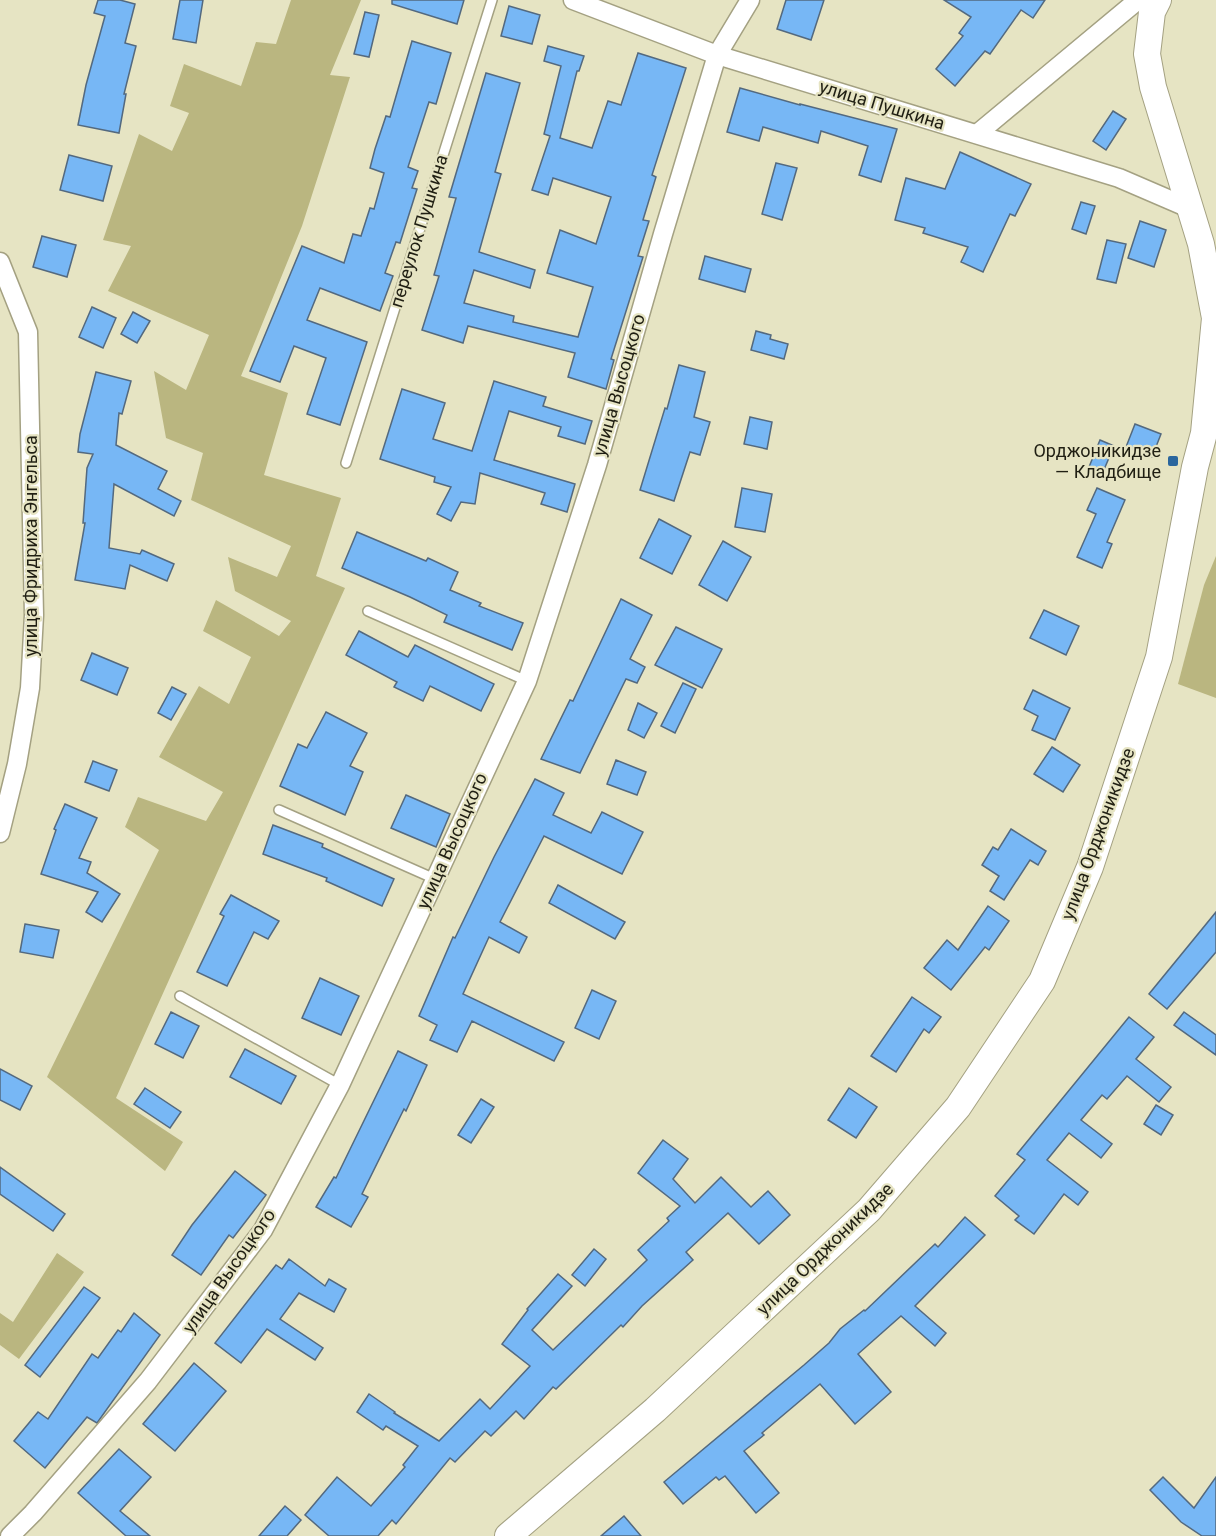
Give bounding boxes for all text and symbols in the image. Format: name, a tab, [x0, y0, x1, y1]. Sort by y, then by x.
street label: улица Пушкина	[817, 75, 947, 134]
street label: переулок Пушкина	[385, 152, 452, 310]
street label: улица Высоцкого	[588, 311, 649, 458]
street label: улица Фридриха Энгельса	[20, 435, 41, 657]
place label: Орджоникидзе — Кладбище	[1033, 440, 1161, 482]
marker: Орджоникидзе — Кладбище	[1166, 454, 1180, 468]
street label: улица Орджоникидзе	[1057, 745, 1138, 923]
street label: улица Высоцкого	[412, 769, 491, 912]
street label: улица Орджоникидзе	[752, 1178, 897, 1319]
street label: улица Высоцкого	[178, 1205, 279, 1337]

